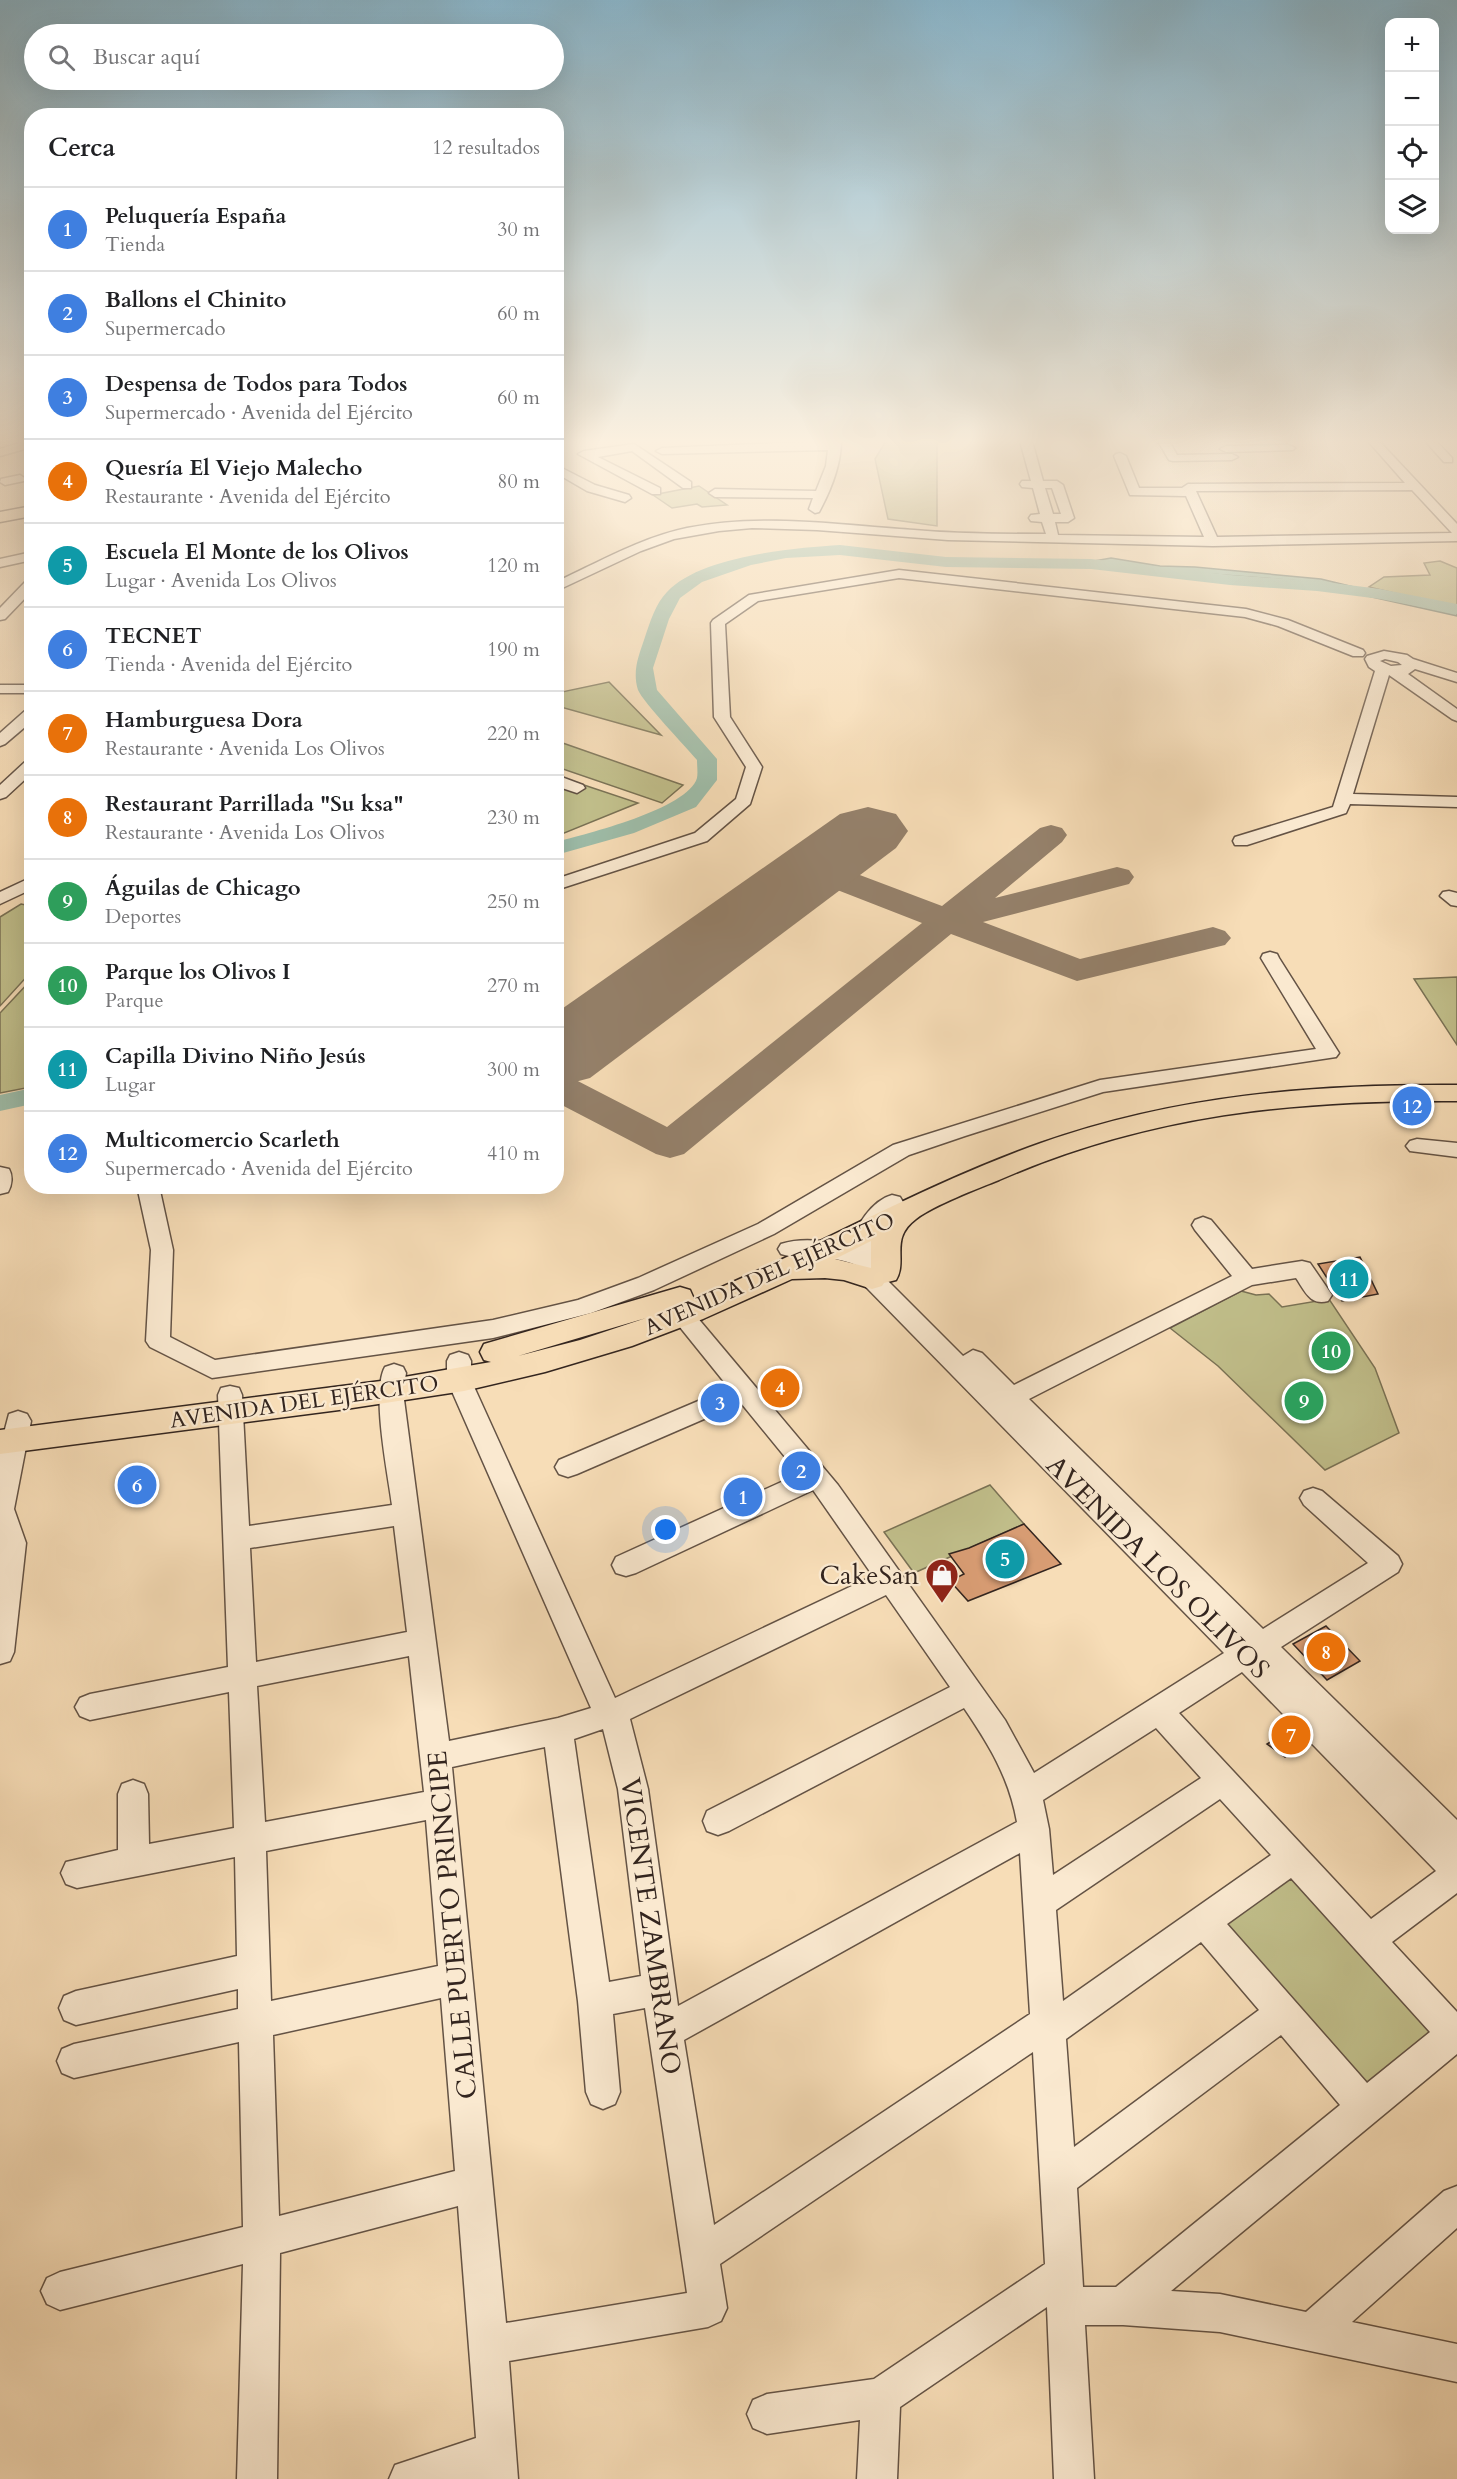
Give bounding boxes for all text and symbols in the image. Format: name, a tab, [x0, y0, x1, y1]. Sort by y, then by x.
map controls	[1385, 18, 1439, 234]
button: +	[1385, 18, 1439, 72]
search box	[24, 24, 564, 90]
icon: search	[45, 41, 78, 74]
text: Buscar aquí	[93, 42, 200, 72]
button: −	[1385, 72, 1439, 126]
button: locate	[1385, 126, 1439, 180]
text: Cerca	[48, 130, 115, 165]
text: 12 resultados	[432, 134, 540, 161]
button: layers	[1385, 180, 1439, 234]
text: Peluquería España	[105, 201, 286, 231]
text: 1	[62, 216, 73, 243]
text: 30 m	[497, 216, 540, 243]
text: Tienda	[105, 231, 165, 258]
text: Ballons el Chinito	[105, 285, 286, 315]
text: 2	[62, 300, 73, 327]
text: 60 m	[497, 300, 540, 327]
text: Supermercado	[105, 315, 226, 342]
text: Despensa de Todos para Todos	[105, 369, 407, 399]
text: 3	[62, 384, 73, 411]
text: 60 m	[497, 384, 540, 411]
text: Supermercado · Avenida del Ejército	[105, 399, 413, 426]
text: Quesría El Viejo Malecho	[105, 453, 362, 483]
text: 4	[62, 468, 73, 495]
text: 80 m	[497, 468, 540, 495]
text: Restaurante · Avenida del Ejército	[105, 483, 391, 510]
text: Escuela El Monte de los Olivos	[105, 537, 409, 567]
text: 5	[62, 552, 73, 579]
text: 120 m	[487, 552, 540, 579]
text: Lugar · Avenida Los Olivos	[105, 567, 337, 594]
text: TECNET	[105, 621, 202, 651]
text: 6	[62, 636, 73, 663]
text: 190 m	[487, 636, 540, 663]
text: Tienda · Avenida del Ejército	[105, 651, 352, 678]
text: Hamburguesa Dora	[105, 705, 303, 735]
text: 7	[62, 720, 73, 747]
text: 220 m	[487, 720, 540, 747]
text: Restaurante · Avenida Los Olivos	[105, 735, 385, 762]
text: Restaurant Parrillada "Su ksa"	[105, 789, 403, 819]
text: 8	[62, 804, 73, 831]
text: 230 m	[487, 804, 540, 831]
text: Restaurante · Avenida Los Olivos	[105, 819, 385, 846]
text: Águilas de Chicago	[105, 873, 301, 903]
text: 9	[62, 888, 73, 915]
text: 250 m	[487, 888, 540, 915]
text: Deportes	[105, 903, 181, 930]
text: Parque los Olivos I	[105, 957, 291, 987]
text: 10	[57, 972, 78, 999]
text: 270 m	[487, 972, 540, 999]
text: Parque	[105, 987, 164, 1014]
text: Capilla Divino Niño Jesús	[105, 1041, 366, 1071]
text: 11	[57, 1056, 78, 1083]
text: 300 m	[487, 1056, 540, 1083]
text: Lugar	[105, 1071, 155, 1098]
pin: 12	[1392, 1084, 1432, 1128]
text: Multicomercio Scarleth	[105, 1125, 340, 1155]
text: 12	[57, 1140, 78, 1167]
text: 410 m	[487, 1140, 540, 1167]
text: Supermercado · Avenida del Ejército	[105, 1155, 413, 1182]
street label: AVENIDA DEL EJÉRCITO	[639, 1205, 899, 1343]
pin: 11	[1330, 1256, 1368, 1302]
pin: 10	[1312, 1328, 1350, 1374]
pin: 4	[760, 1366, 800, 1410]
street label: AVENIDA DEL EJÉRCITO	[168, 1368, 440, 1436]
pin: 9	[1284, 1378, 1324, 1424]
pin: 3	[700, 1380, 740, 1426]
street label: AVENIDA LOS OLIVOS	[1038, 1447, 1278, 1687]
pin: 2	[782, 1448, 820, 1494]
pin: 6	[118, 1462, 156, 1508]
pin: 1	[724, 1474, 762, 1520]
your location	[651, 1515, 680, 1544]
pin: 5	[986, 1536, 1024, 1582]
place label: CakeSan	[819, 1557, 920, 1594]
shop icon: CakeSan	[924, 1557, 960, 1604]
pin: 8	[1306, 1630, 1346, 1674]
pin: 7	[1272, 1712, 1310, 1758]
street label: CALLE PUERTO PRINCIPE	[419, 1749, 486, 2101]
street label: VICENTE ZAMBRANO	[611, 1775, 690, 2077]

